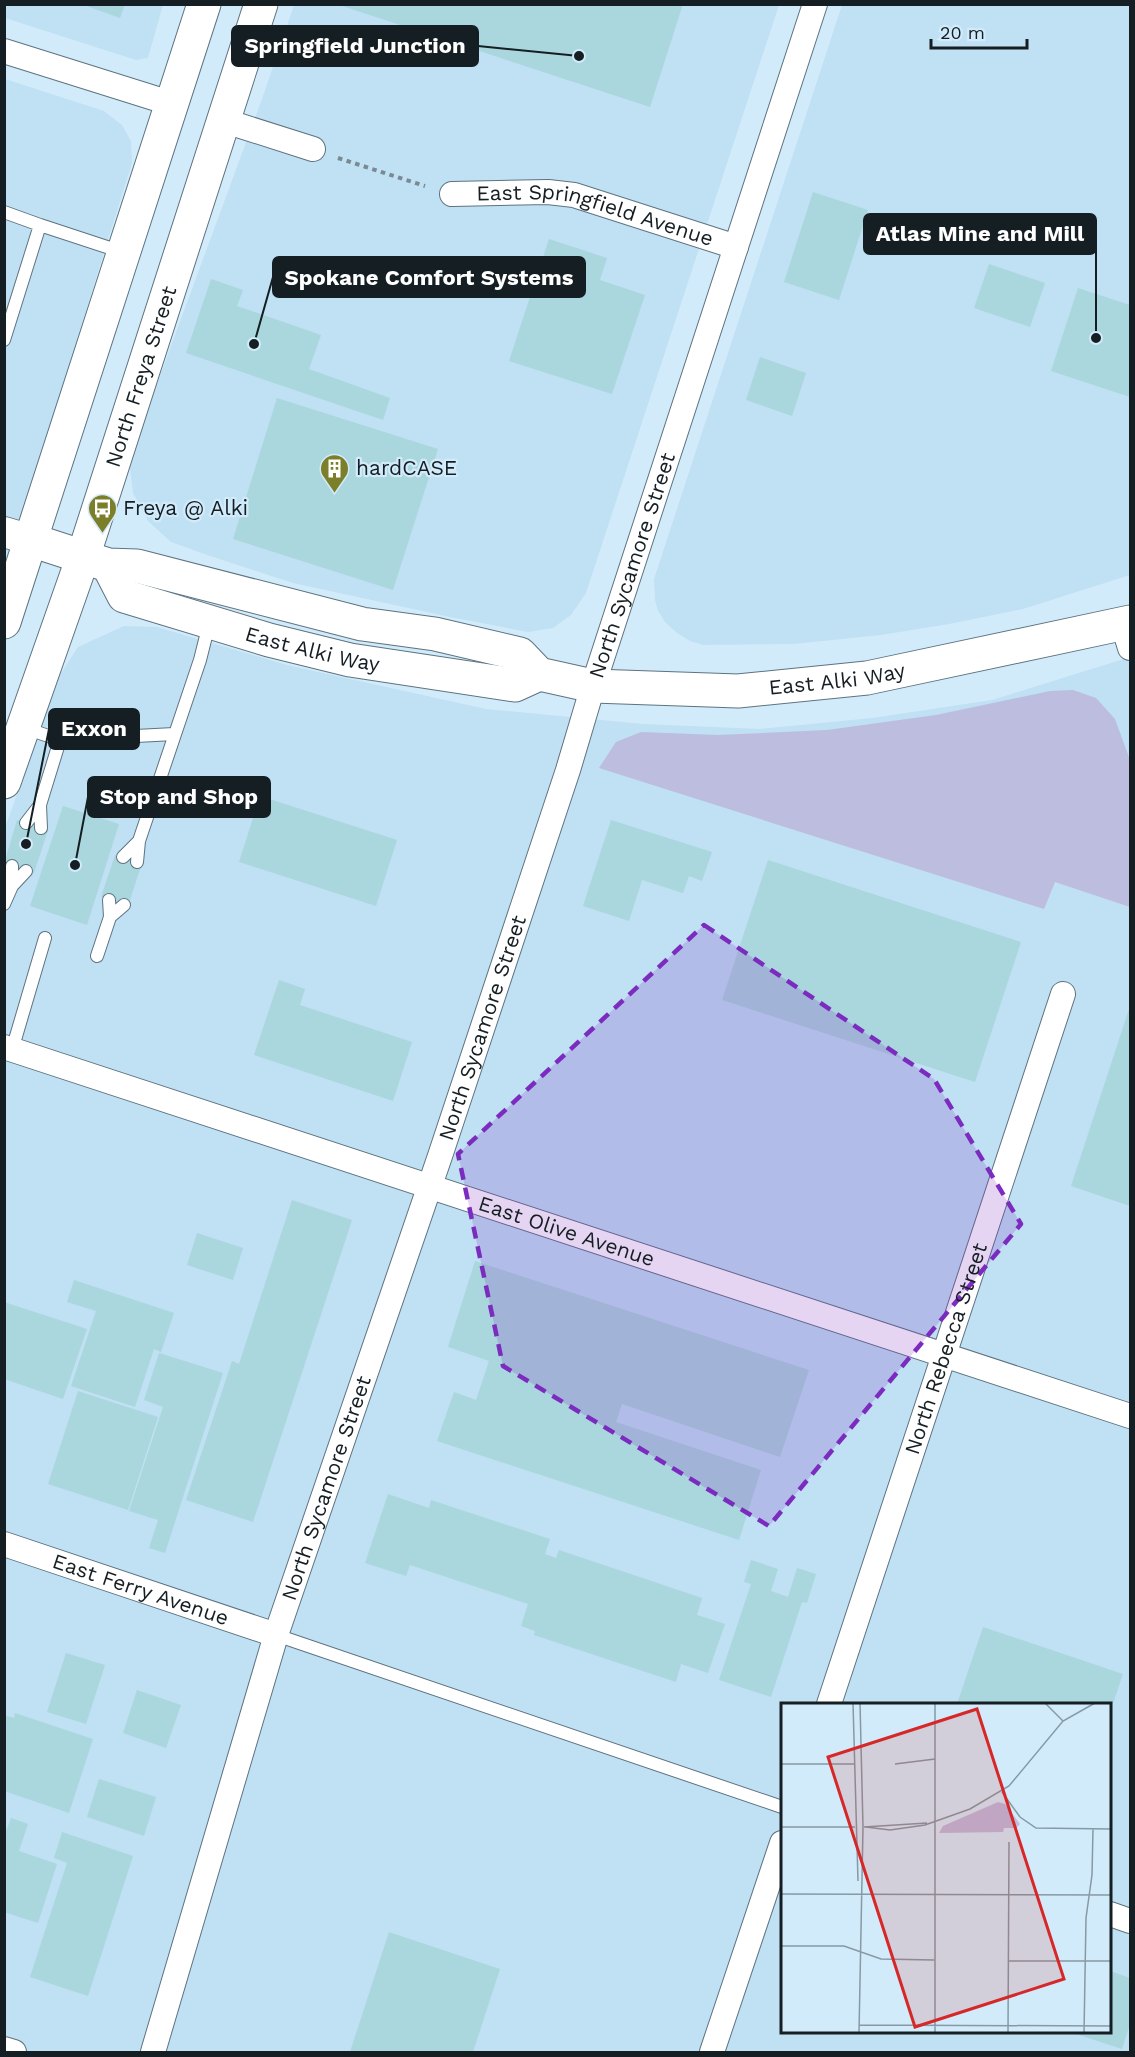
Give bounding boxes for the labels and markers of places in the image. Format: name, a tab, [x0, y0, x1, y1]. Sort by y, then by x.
callout: Springfield Junction	[232, 26, 478, 66]
callout: Atlas Mine and Mill	[864, 214, 1096, 254]
callout: Spokane Comfort Systems	[273, 257, 585, 297]
building icon: hardCASE	[319, 452, 351, 494]
place label: hardCASE	[356, 455, 457, 480]
bus stop icon: Freya @ Alki	[86, 492, 118, 534]
place label: Freya @ Alki	[123, 495, 248, 520]
callout: Exxon	[49, 709, 139, 749]
callout: Stop and Shop	[88, 777, 270, 817]

